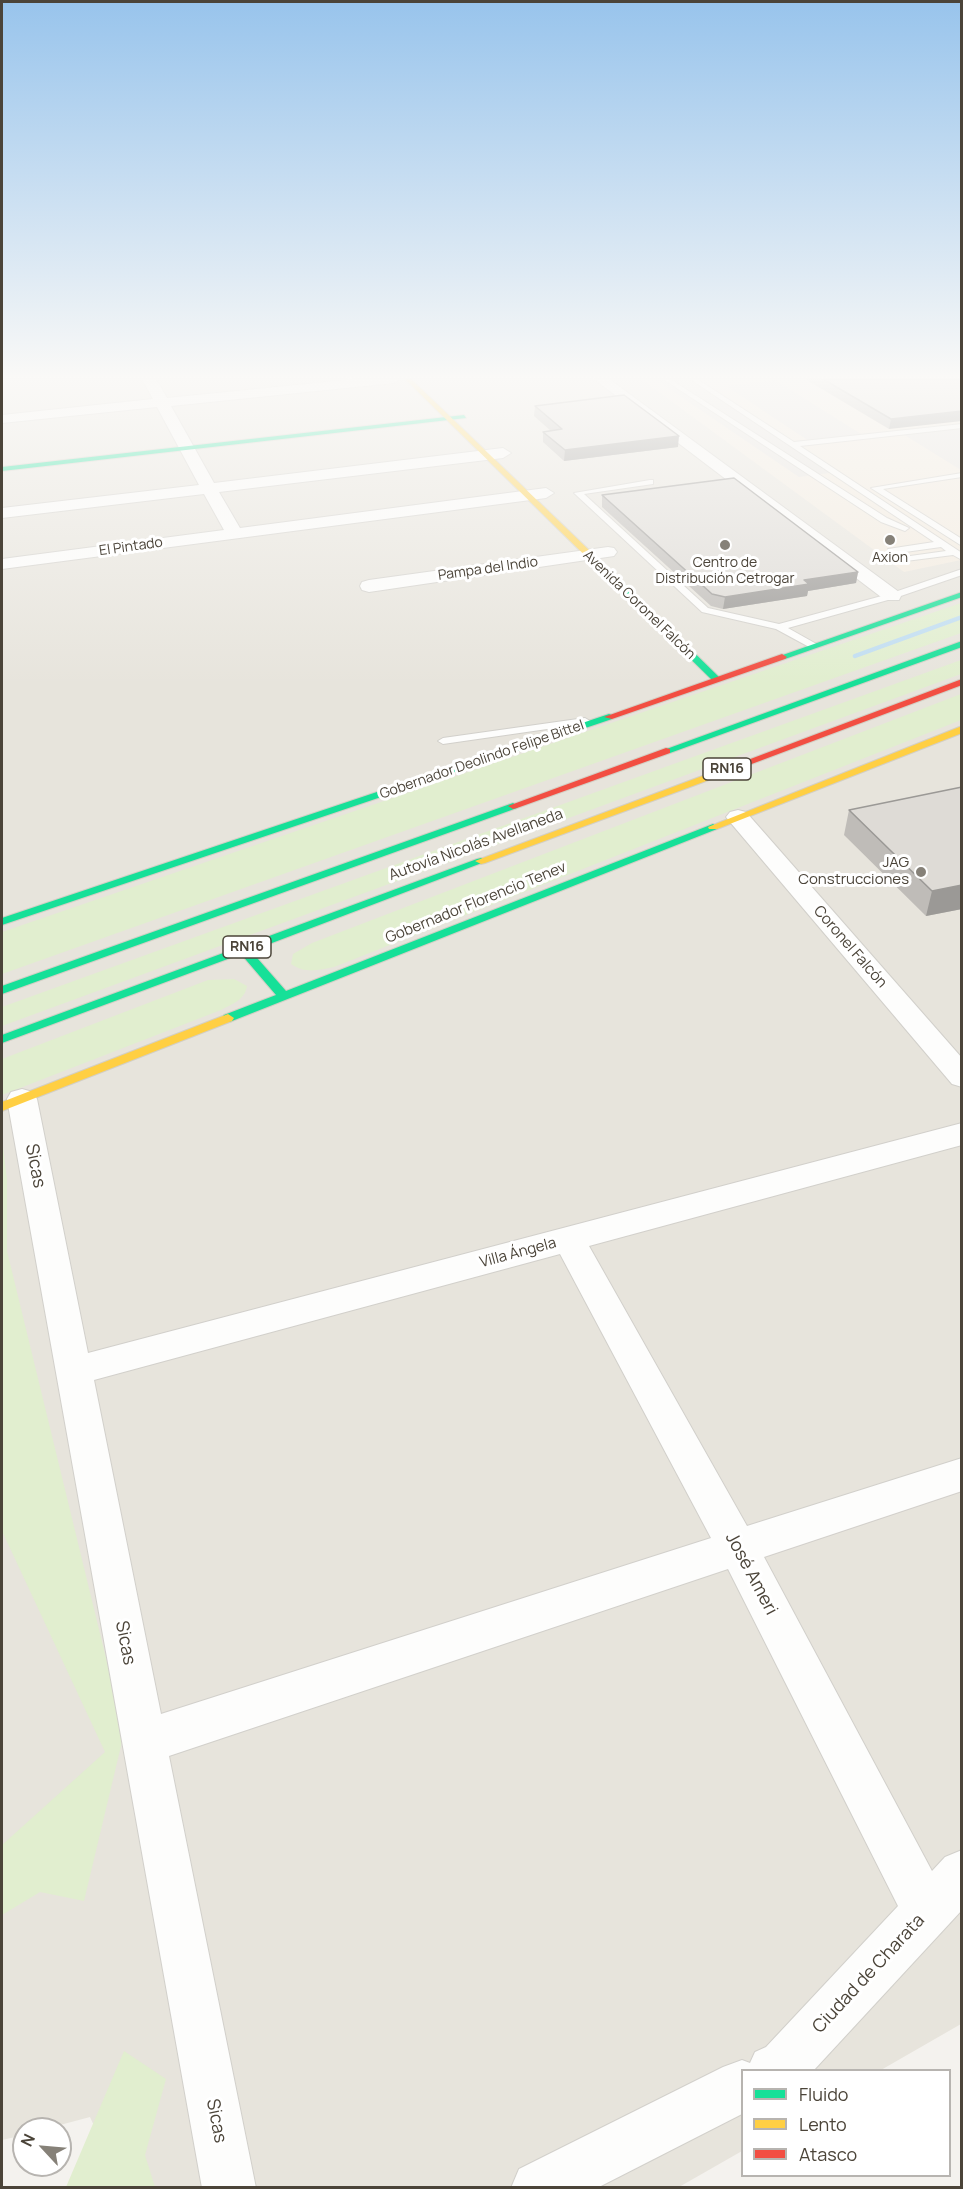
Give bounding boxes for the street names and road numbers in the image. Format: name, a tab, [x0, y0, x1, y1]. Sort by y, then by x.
street label: El Pintado	[98, 534, 164, 560]
street label: Avenida Coronel Falcón	[579, 547, 699, 663]
street label: Pampa del Indio	[437, 554, 539, 584]
street label: Gobernador Deolindo Felipe Bittel	[378, 717, 586, 803]
road number: RN16	[703, 758, 751, 780]
street label: Autovía Nicolás Avellaneda	[387, 805, 565, 885]
street label: Gobernador Florencio Tenev	[383, 858, 569, 948]
street label: Coronel Falcón	[809, 902, 891, 992]
road number: RN16	[223, 936, 271, 958]
street label: Sicas	[20, 1142, 50, 1190]
street label: Villa Ángela	[478, 1234, 558, 1272]
street label: José Ameri	[720, 1529, 782, 1619]
street label: Sicas	[110, 1619, 140, 1667]
street label: Ciudad de Charata	[808, 1910, 930, 2038]
street label: Sicas	[201, 2097, 231, 2145]

